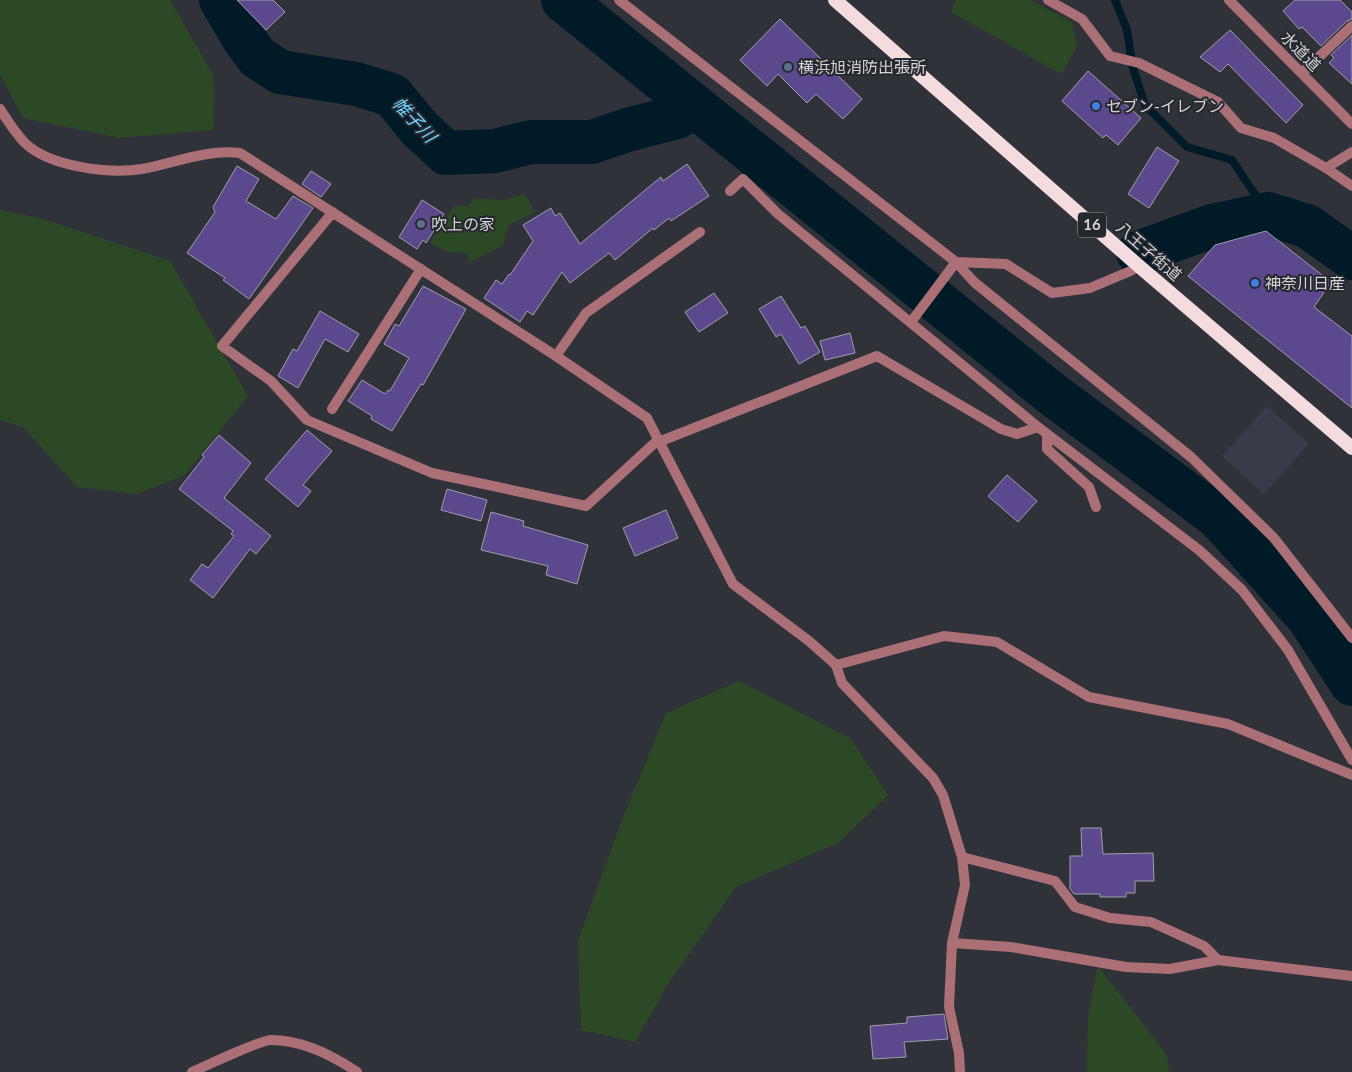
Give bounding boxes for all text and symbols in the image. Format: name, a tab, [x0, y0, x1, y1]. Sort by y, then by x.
street label: 水道道	[1278, 27, 1325, 74]
place label: 横浜旭消防出張所	[798, 57, 926, 76]
marker: 横浜旭消防出張所	[782, 61, 794, 73]
water label: 帷子川	[388, 92, 443, 148]
place label: セブン-イレブン	[1106, 96, 1224, 115]
marker: セブン-イレブン	[1090, 100, 1102, 112]
road number: 16	[1078, 212, 1106, 238]
place label: 吹上の家	[431, 214, 495, 233]
street label: 八王子街道	[1113, 217, 1186, 284]
marker: 吹上の家	[415, 218, 427, 230]
place label: 神奈川日産	[1265, 273, 1345, 292]
marker: 神奈川日産	[1249, 277, 1261, 289]

